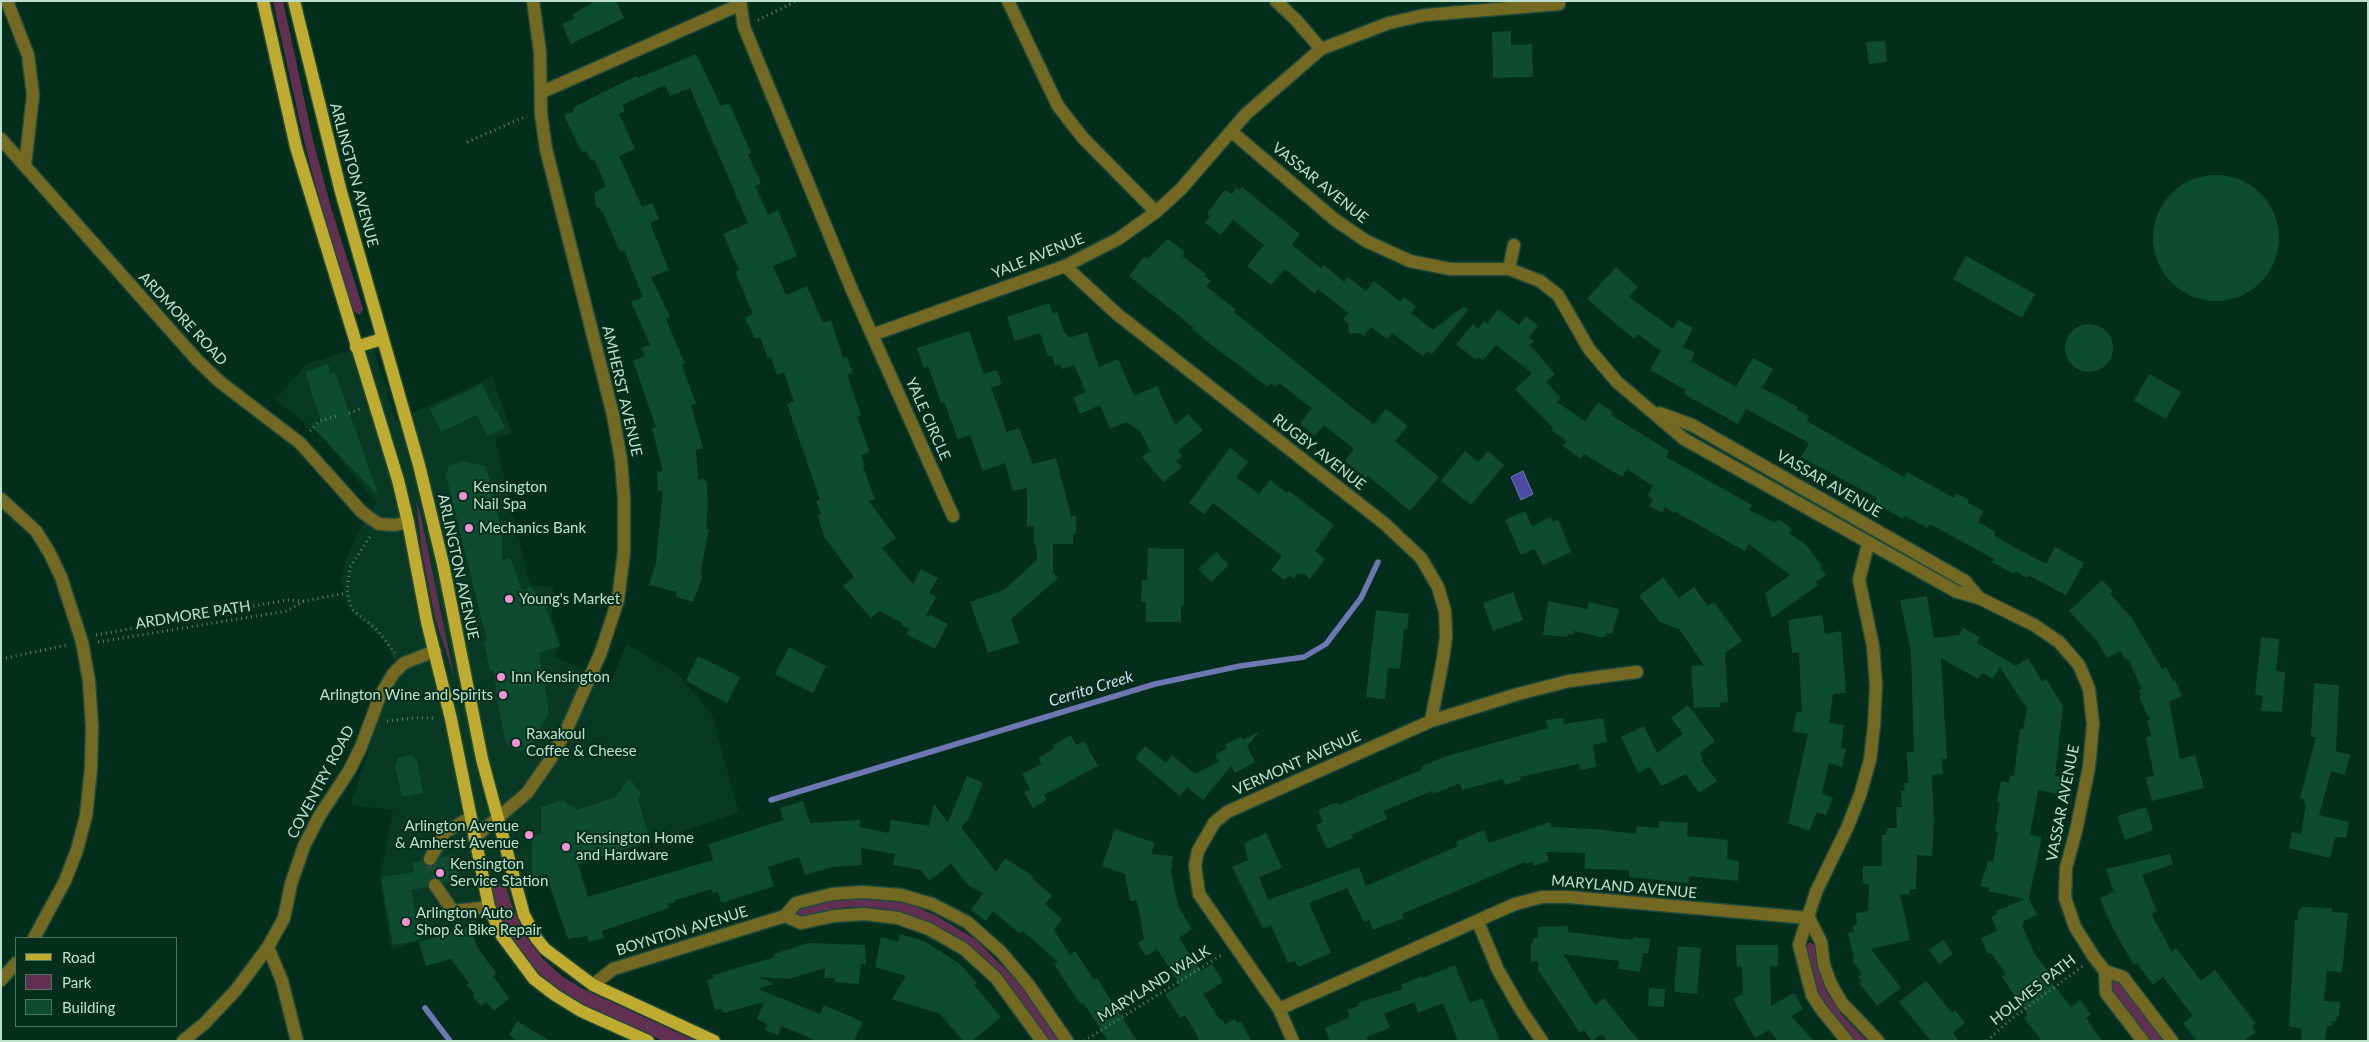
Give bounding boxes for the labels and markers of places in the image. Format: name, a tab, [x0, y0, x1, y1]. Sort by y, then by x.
place label: Kensington Nail Spa	[473, 478, 547, 513]
marker: Kensington Nail Spa	[457, 490, 469, 502]
place label: Mechanics Bank	[479, 519, 586, 537]
marker: Mechanics Bank	[463, 522, 475, 534]
place label: Young's Market	[519, 590, 620, 608]
marker: Young's Market	[503, 593, 515, 605]
place label: Inn Kensington	[511, 668, 610, 686]
marker: Inn Kensington	[495, 671, 507, 683]
place label: Arlington Wine and Spirits	[320, 686, 493, 704]
marker: Arlington Wine and Spirits	[497, 689, 509, 701]
place label: Raxakoul Coffee & Cheese	[526, 725, 637, 760]
marker: Raxakoul Coffee & Cheese	[510, 737, 522, 749]
place label: Arlington Avenue & Amherst Avenue	[395, 817, 519, 852]
marker: Arlington Avenue & Amherst Avenue	[523, 829, 535, 841]
place label: Kensington Home and Hardware	[576, 829, 694, 864]
marker: Kensington Home and Hardware	[560, 841, 572, 853]
place label: Kensington Service Station	[450, 855, 548, 890]
marker: Kensington Service Station	[434, 867, 446, 879]
place label: Arlington Auto Shop & Bike Repair	[416, 904, 541, 939]
marker: Arlington Auto Shop & Bike Repair	[400, 916, 412, 928]

